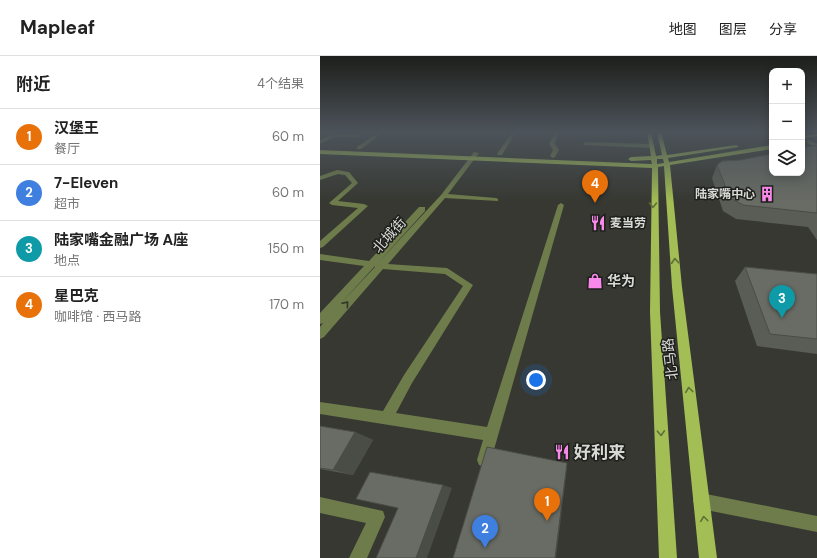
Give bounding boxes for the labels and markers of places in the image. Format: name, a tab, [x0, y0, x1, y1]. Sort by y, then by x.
pin: 4	[582, 170, 608, 203]
building icon: 陆家嘴中心	[758, 185, 776, 203]
place label: 陆家嘴中心	[695, 186, 755, 202]
restaurant icon: 麦当劳	[589, 214, 607, 232]
place label: 麦当劳	[610, 215, 646, 231]
shop icon: 华为	[586, 272, 604, 290]
place label: 华为	[607, 272, 635, 290]
pin: 3	[769, 285, 795, 318]
place label: 好利来	[574, 441, 625, 463]
restaurant icon: 好利来	[553, 443, 571, 461]
pin: 1	[534, 488, 560, 521]
pin: 2	[472, 515, 498, 548]

